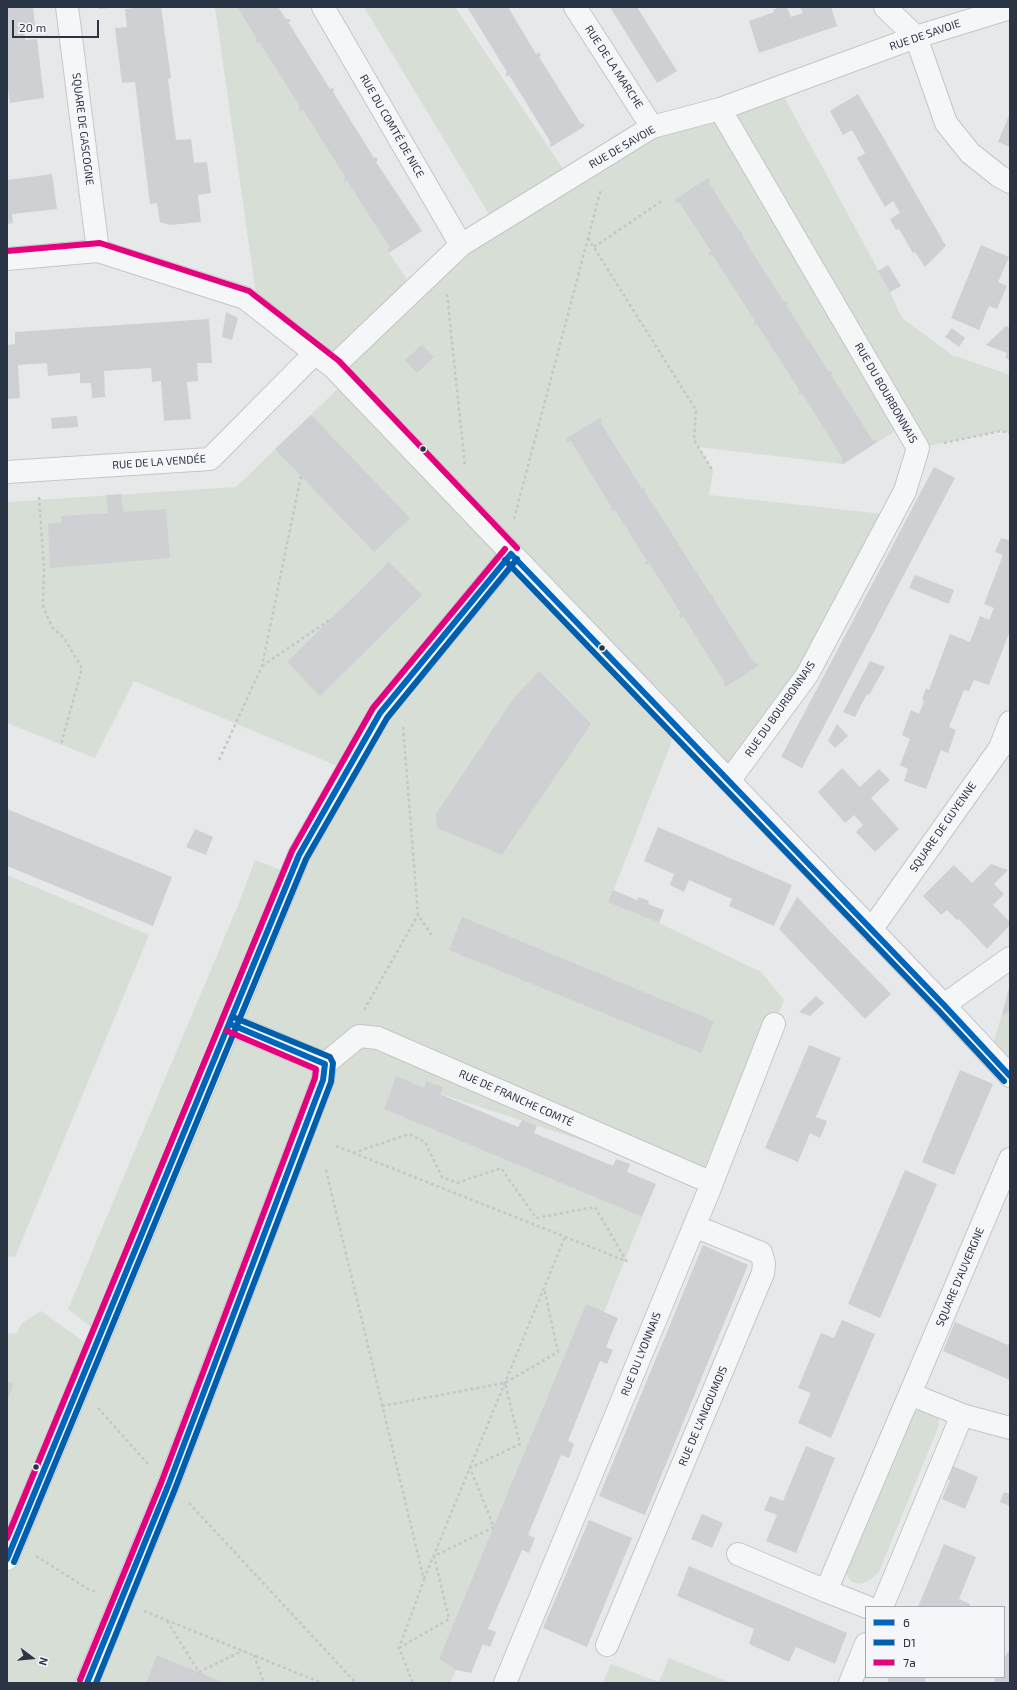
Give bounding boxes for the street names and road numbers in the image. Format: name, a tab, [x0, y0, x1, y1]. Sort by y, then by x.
street label: RUE DE SAVOIE	[888, 17, 962, 53]
street label: RUE DE LA MARCHE	[582, 23, 646, 111]
street label: SQUARE DE GASCOGNE	[70, 72, 96, 186]
street label: RUE DU COMTÉ DE NICE	[357, 72, 427, 180]
street label: RUE DE SAVOIE	[587, 123, 657, 171]
street label: RUE DU BOURBONNAIS	[852, 340, 920, 446]
street label: RUE DE LA VENDÉE	[112, 452, 206, 472]
street label: RUE DU BOURBONNAIS	[742, 659, 818, 759]
street label: SQUARE DE GUYENNE	[907, 779, 979, 875]
street label: RUE DE FRANCHE COMTÉ	[457, 1067, 575, 1129]
street label: SQUARE D'AUVERGNE	[933, 1225, 987, 1329]
street label: RUE DU LYONNAIS	[618, 1310, 664, 1398]
street label: RUE DE L'ANGOUMOIS	[676, 1364, 730, 1468]

